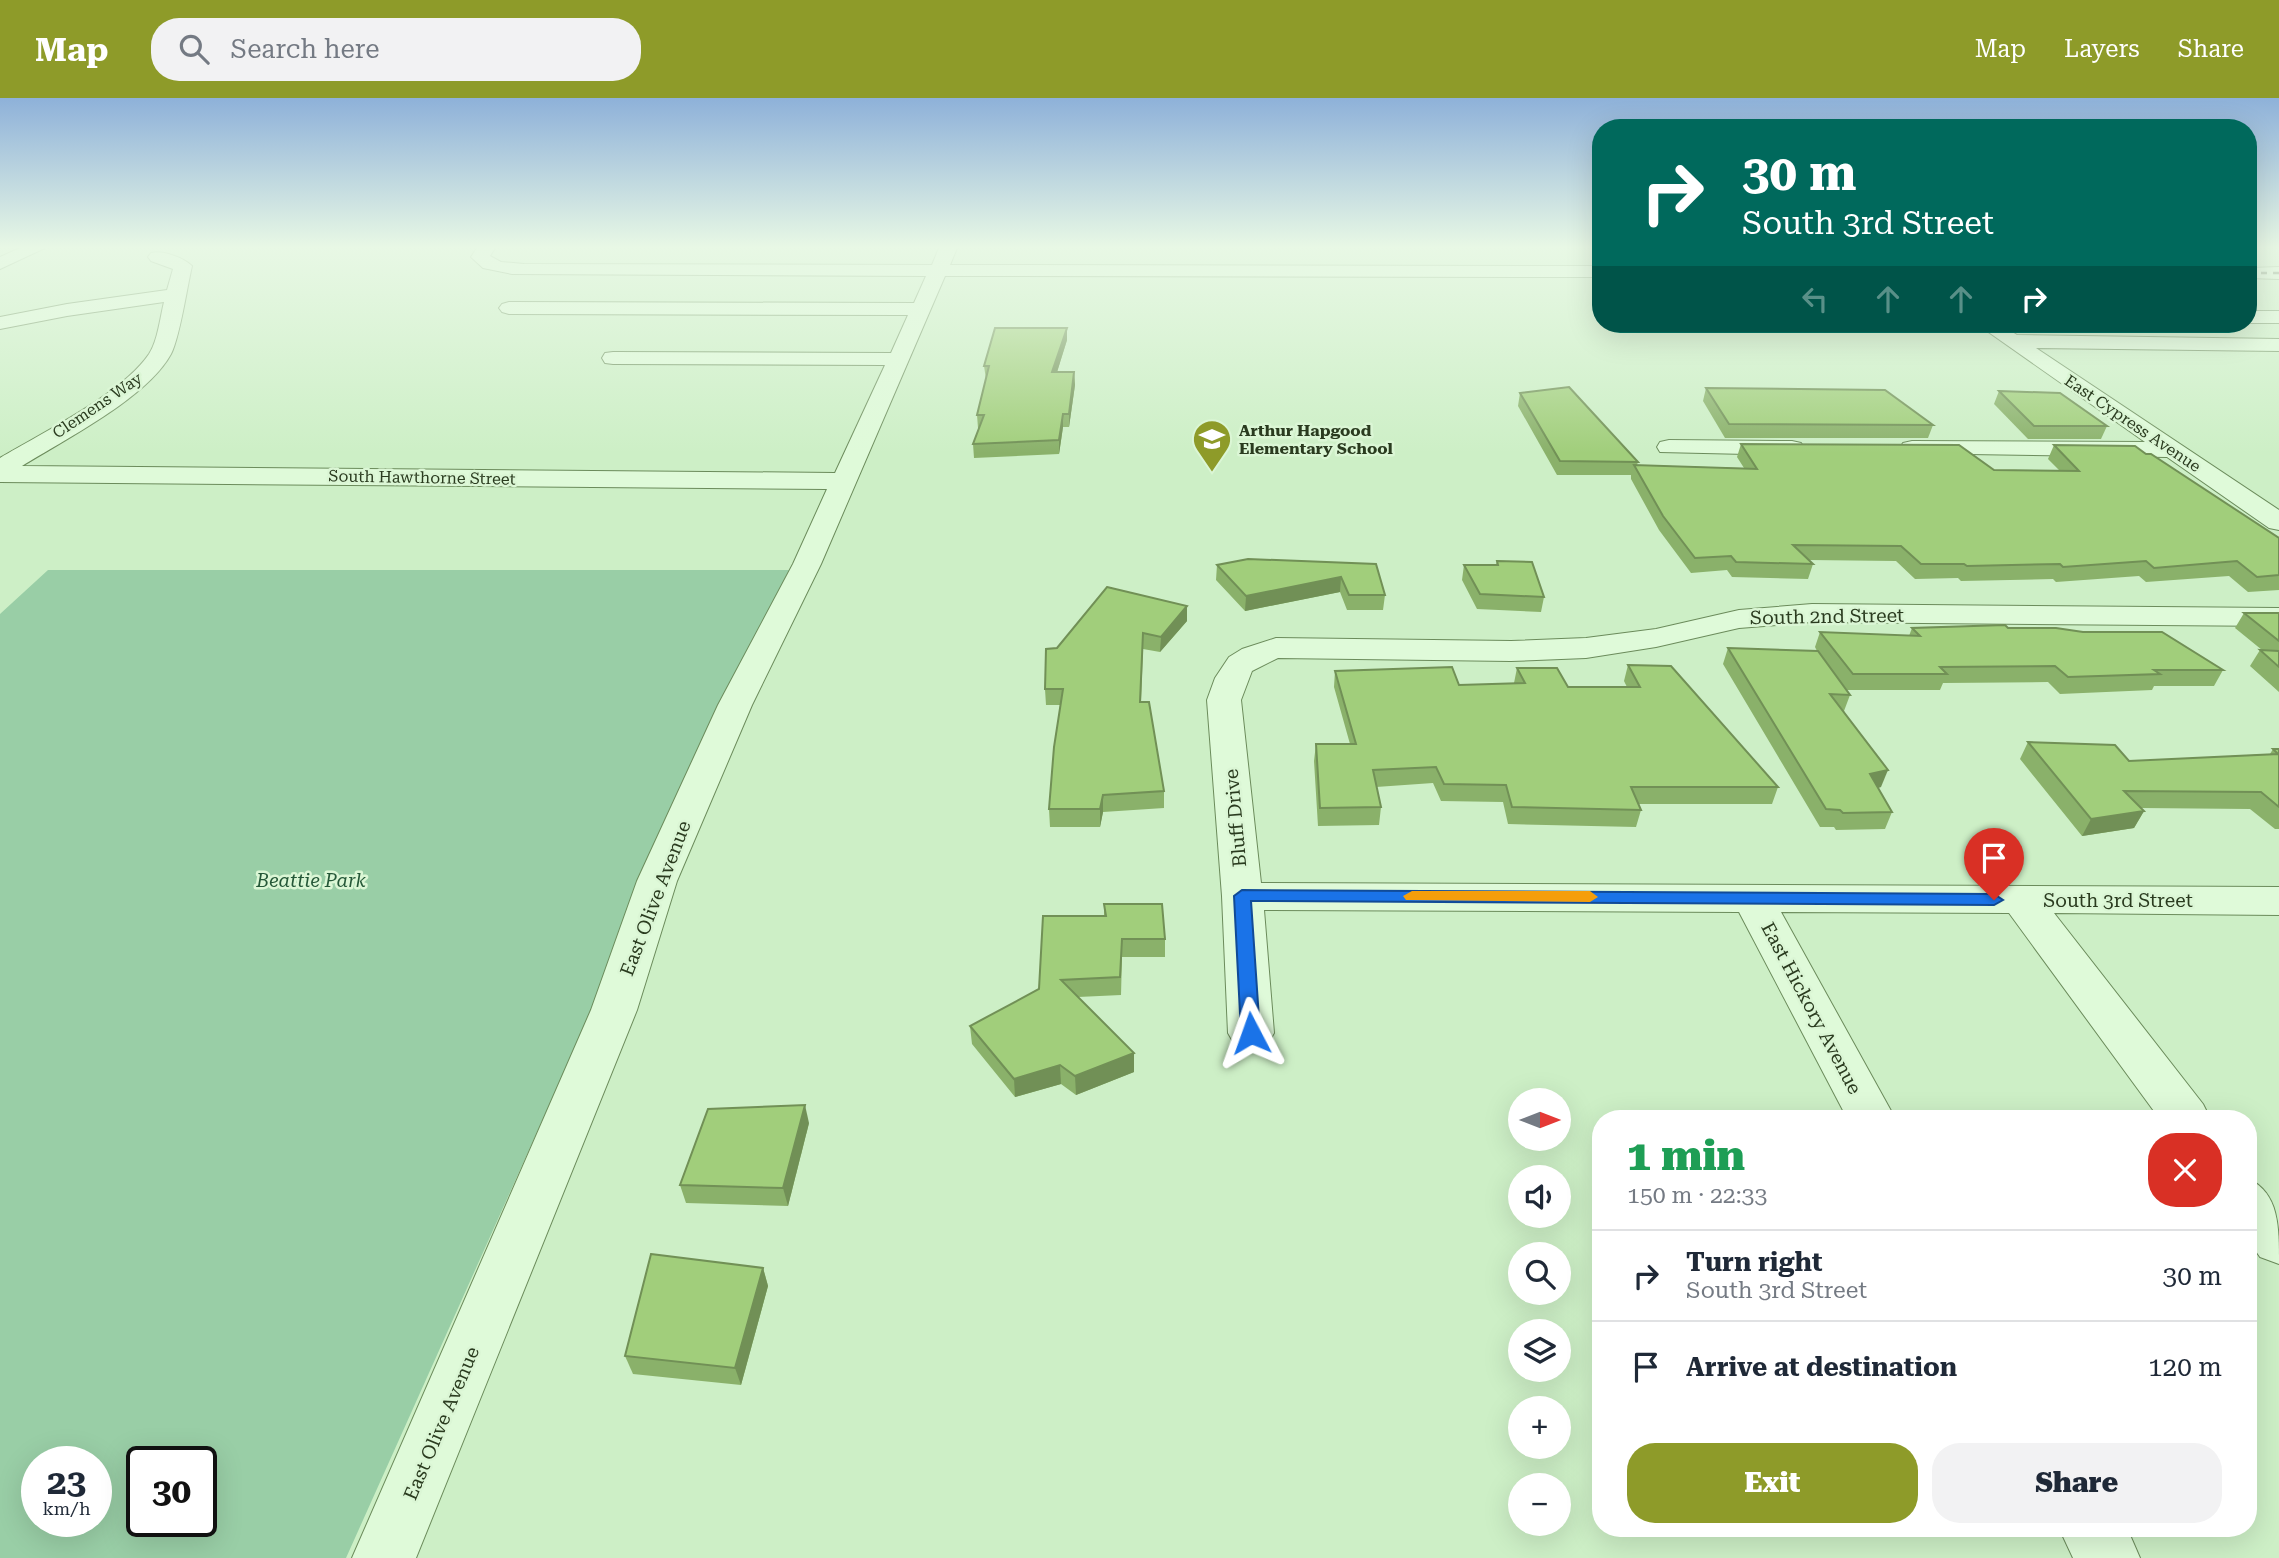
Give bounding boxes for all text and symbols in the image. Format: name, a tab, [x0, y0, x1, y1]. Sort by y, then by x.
search box	[151, 18, 641, 81]
text: Map	[35, 30, 109, 69]
icon: search	[175, 30, 213, 68]
text: Search here	[231, 34, 380, 64]
text: Map	[1975, 35, 2026, 63]
text: Layers	[2064, 35, 2140, 63]
text: Share	[2178, 35, 2244, 63]
text: 30 m	[1742, 145, 1857, 202]
icon: right	[1627, 147, 1718, 238]
text: South 3rd Street	[1742, 204, 1994, 242]
icon: left	[1796, 280, 1834, 318]
icon: ahead	[1869, 280, 1907, 318]
icon: ahead	[1942, 280, 1980, 318]
icon: right	[2015, 280, 2053, 318]
street label: Clemens Way	[49, 368, 146, 442]
street label: East Cypress Avenue	[2061, 371, 2205, 476]
school or university icon: Arthur Hapgood Elementary School	[1191, 418, 1233, 473]
place label: Arthur Hapgood Elementary School	[1239, 421, 1394, 458]
street label: South Hawthorne Street	[328, 466, 516, 489]
street label: South 2nd Street	[1750, 604, 1904, 629]
street label: Bluff Drive	[1220, 768, 1251, 868]
street label: East Olive Avenue	[615, 817, 696, 979]
pin	[1964, 828, 2024, 900]
icon: arrive	[1975, 839, 2013, 877]
park label: Beattie Park	[255, 869, 367, 892]
street label: South 3rd Street	[2043, 889, 2193, 912]
street label: East Hickory Avenue	[1756, 918, 1867, 1098]
position arrow	[1214, 996, 1288, 1070]
north arrow	[1508, 1088, 1572, 1152]
map controls	[1508, 1088, 1571, 1536]
text: 1 min	[1627, 1131, 1745, 1180]
button: close	[2148, 1133, 2222, 1207]
button: sound	[1508, 1165, 1571, 1228]
text: 150 m · 22:33	[1627, 1182, 1767, 1209]
button: search	[1508, 1242, 1571, 1305]
text: Turn right	[1686, 1247, 1822, 1277]
icon: right	[1627, 1257, 1665, 1295]
text: 30 m	[2163, 1261, 2222, 1291]
text: South 3rd Street	[1686, 1277, 1867, 1304]
button: layers	[1508, 1319, 1571, 1382]
street label: East Olive Avenue	[399, 1343, 484, 1503]
icon: arrive	[1627, 1348, 1665, 1386]
text: Arrive at destination	[1686, 1352, 1957, 1382]
text: 120 m	[2148, 1352, 2222, 1382]
button: +	[1508, 1396, 1571, 1459]
button: Exit	[1627, 1443, 1918, 1523]
button: Share	[1932, 1443, 2222, 1523]
speed limit sign: 30	[126, 1446, 217, 1537]
text: 23	[47, 1462, 86, 1503]
button: −	[1508, 1473, 1571, 1536]
text: km/h	[42, 1498, 91, 1519]

